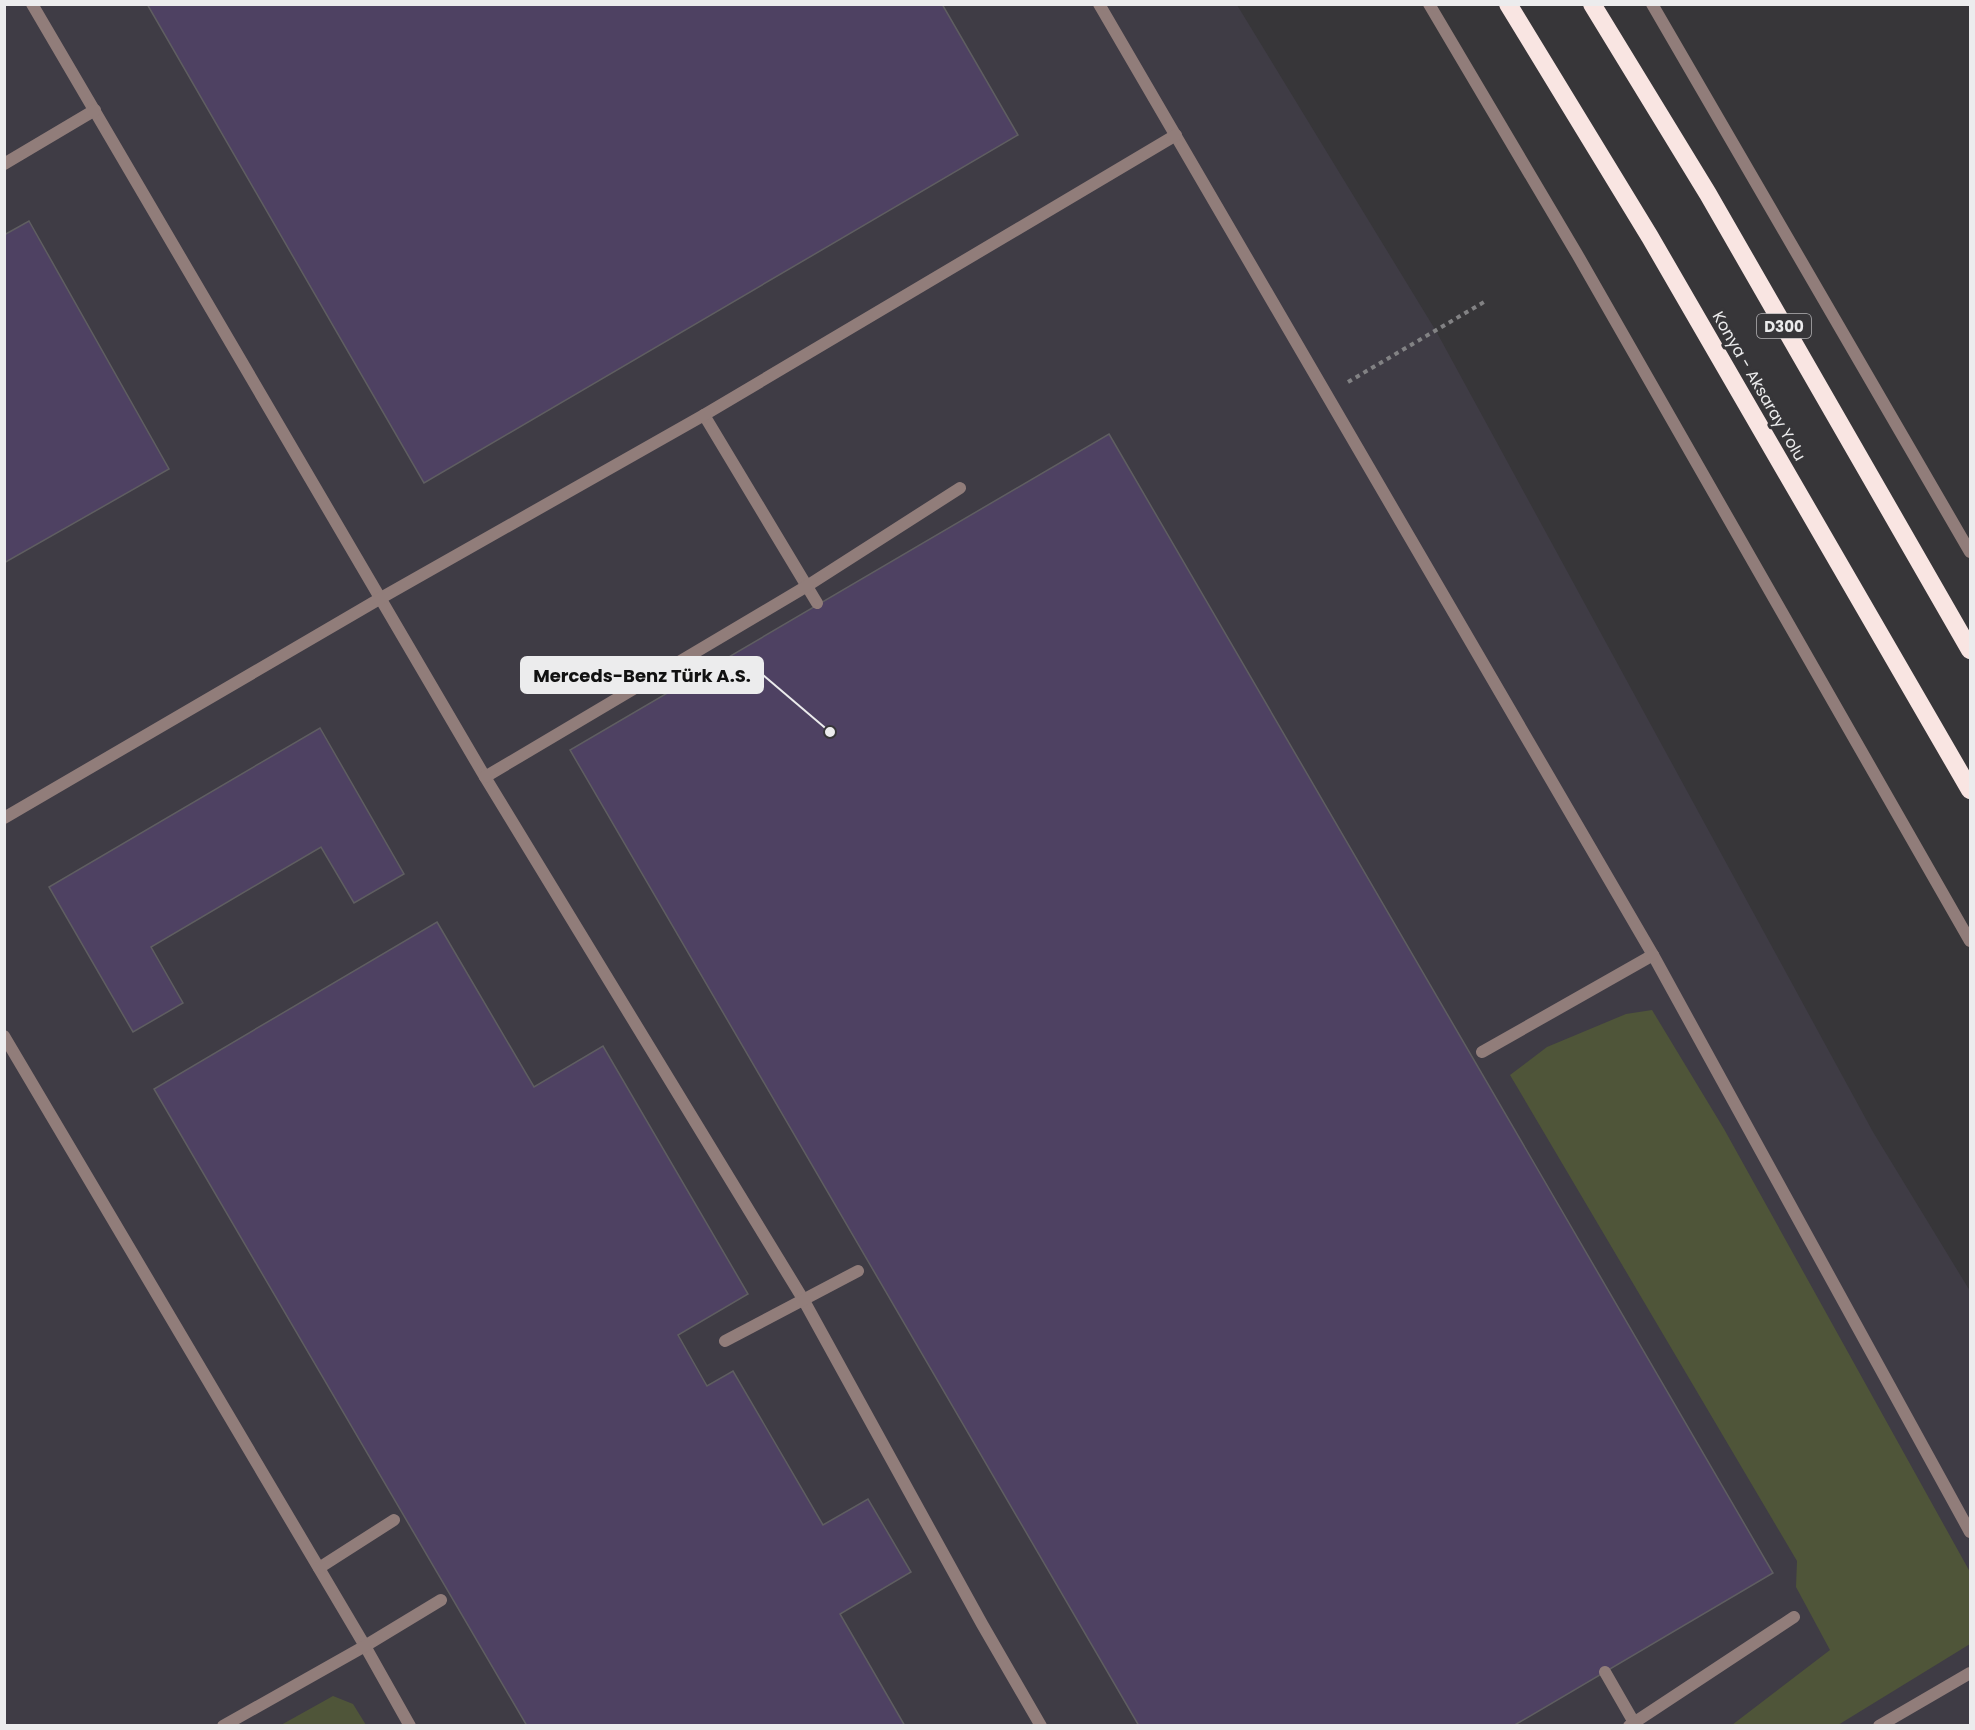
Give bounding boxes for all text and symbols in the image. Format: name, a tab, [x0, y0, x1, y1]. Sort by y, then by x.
street label: Konya - Aksaray Yolu	[1707, 307, 1811, 465]
road number: D300	[1757, 314, 1811, 338]
callout: Merceds-Benz Türk A.S.	[521, 657, 763, 693]
text: Merceds-Benz Türk A.S.	[533, 663, 751, 688]

